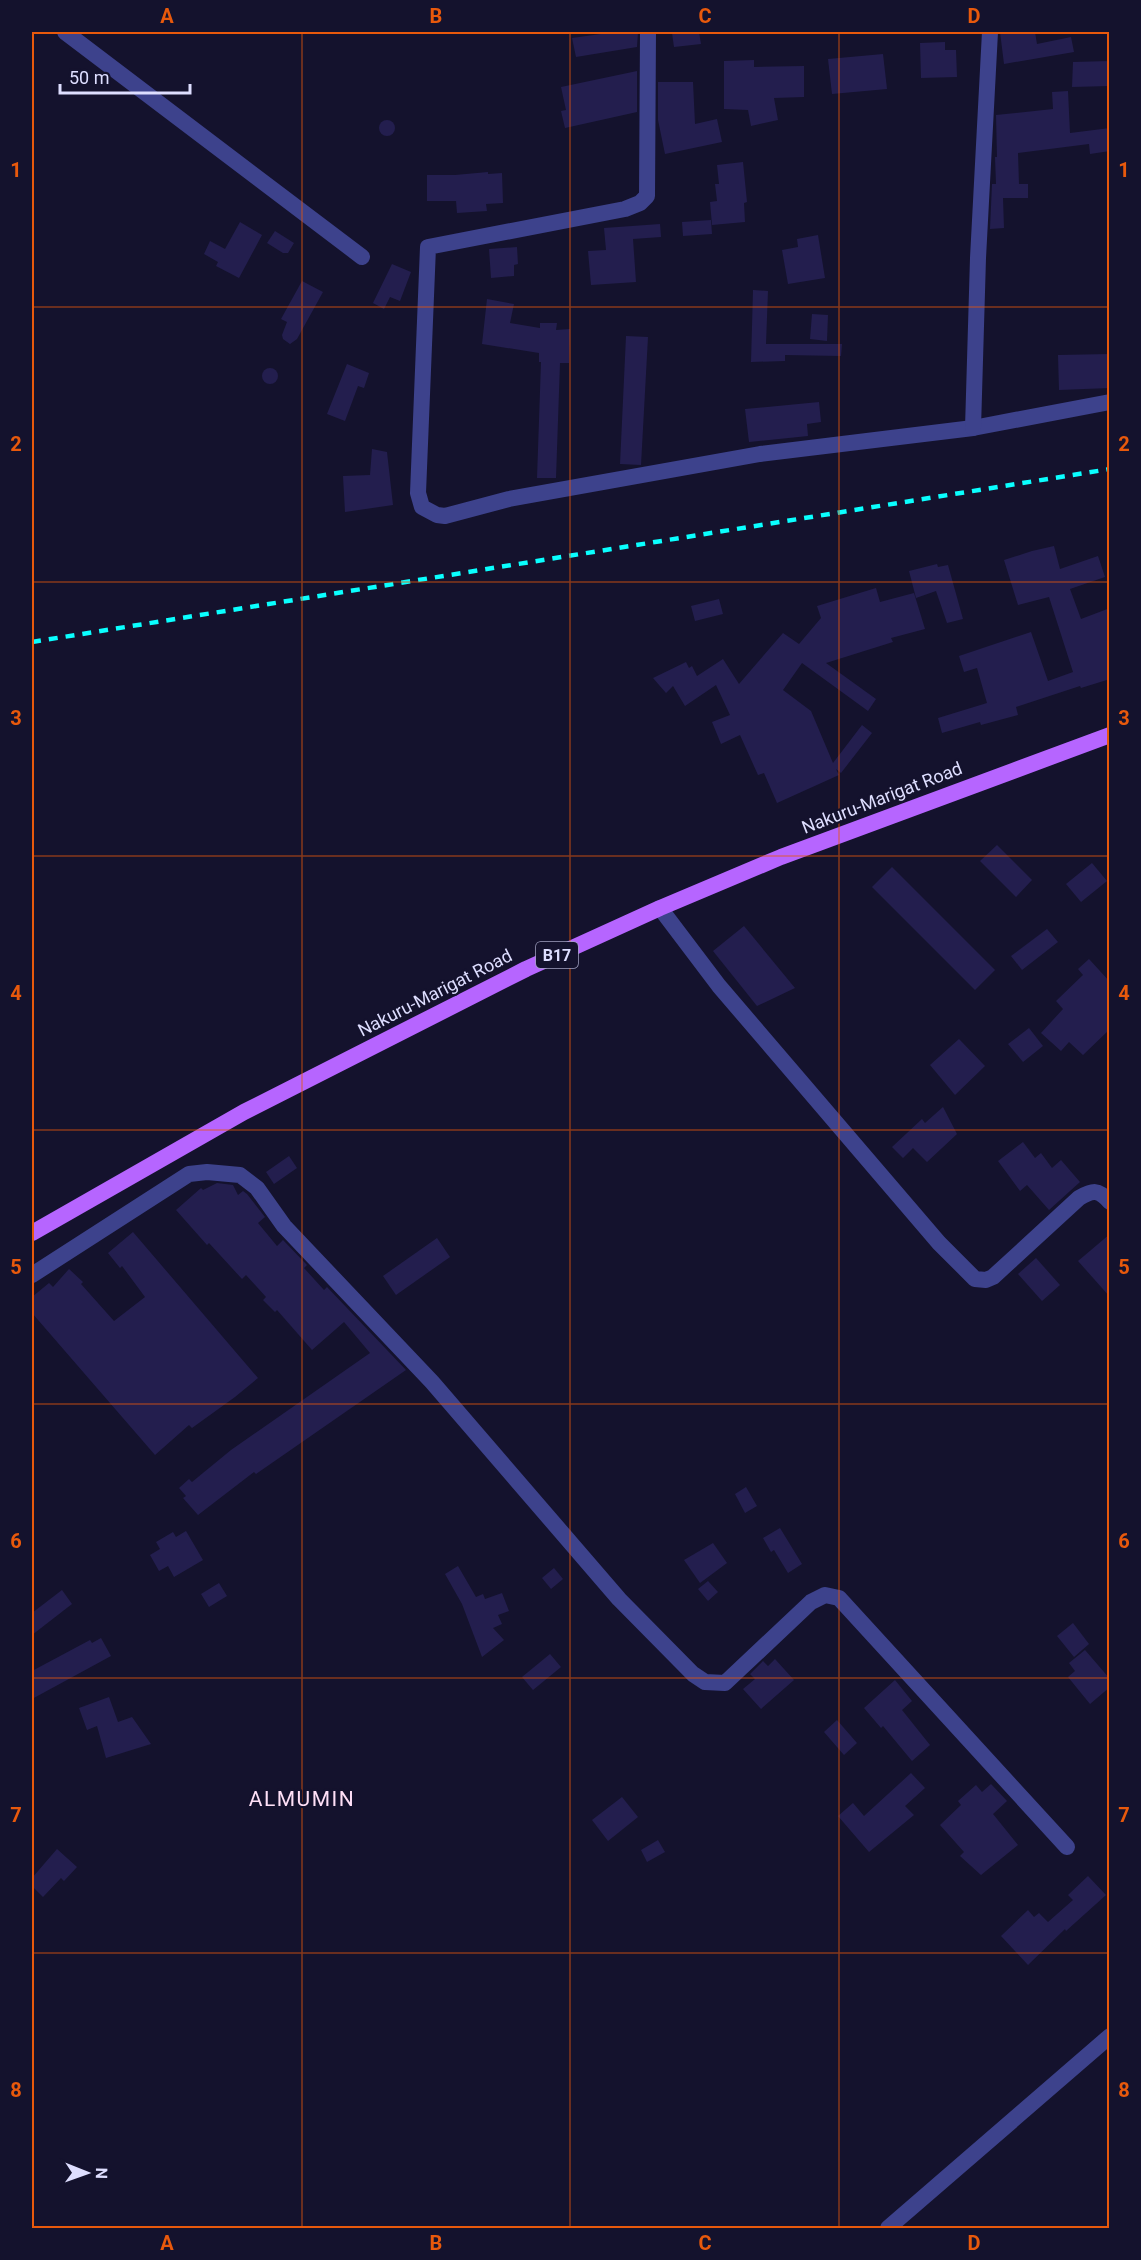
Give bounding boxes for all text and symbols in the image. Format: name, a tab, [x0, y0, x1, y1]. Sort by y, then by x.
text: A	[160, 4, 174, 28]
text: B	[430, 4, 442, 28]
text: C	[698, 4, 712, 28]
text: D	[968, 4, 981, 28]
scale bar	[60, 57, 190, 95]
text: 50 m	[69, 67, 109, 88]
text: 1	[10, 158, 22, 182]
text: 1	[1118, 158, 1130, 182]
text: 2	[10, 432, 22, 456]
text: 2	[1118, 432, 1130, 456]
text: 3	[10, 706, 22, 730]
text: 3	[1118, 706, 1130, 730]
street label: Nakuru-Marigat Road	[799, 757, 965, 838]
road number: B17	[536, 942, 578, 968]
street label: Nakuru-Marigat Road	[354, 945, 515, 1041]
text: 4	[10, 981, 22, 1005]
text: 4	[1118, 981, 1130, 1005]
text: 5	[10, 1255, 22, 1279]
text: 5	[1118, 1255, 1130, 1279]
text: 6	[10, 1529, 22, 1553]
text: 6	[1118, 1529, 1130, 1553]
district label: ALMUMIN	[249, 1787, 355, 1811]
text: 7	[10, 1803, 22, 1827]
text: 7	[1118, 1803, 1130, 1827]
text: 8	[10, 2078, 22, 2102]
text: 8	[1118, 2078, 1130, 2102]
north arrow	[57, 2143, 117, 2203]
text: N	[92, 2167, 111, 2179]
text: A	[160, 2231, 174, 2255]
text: B	[430, 2231, 442, 2255]
text: C	[698, 2231, 712, 2255]
text: D	[968, 2231, 981, 2255]

